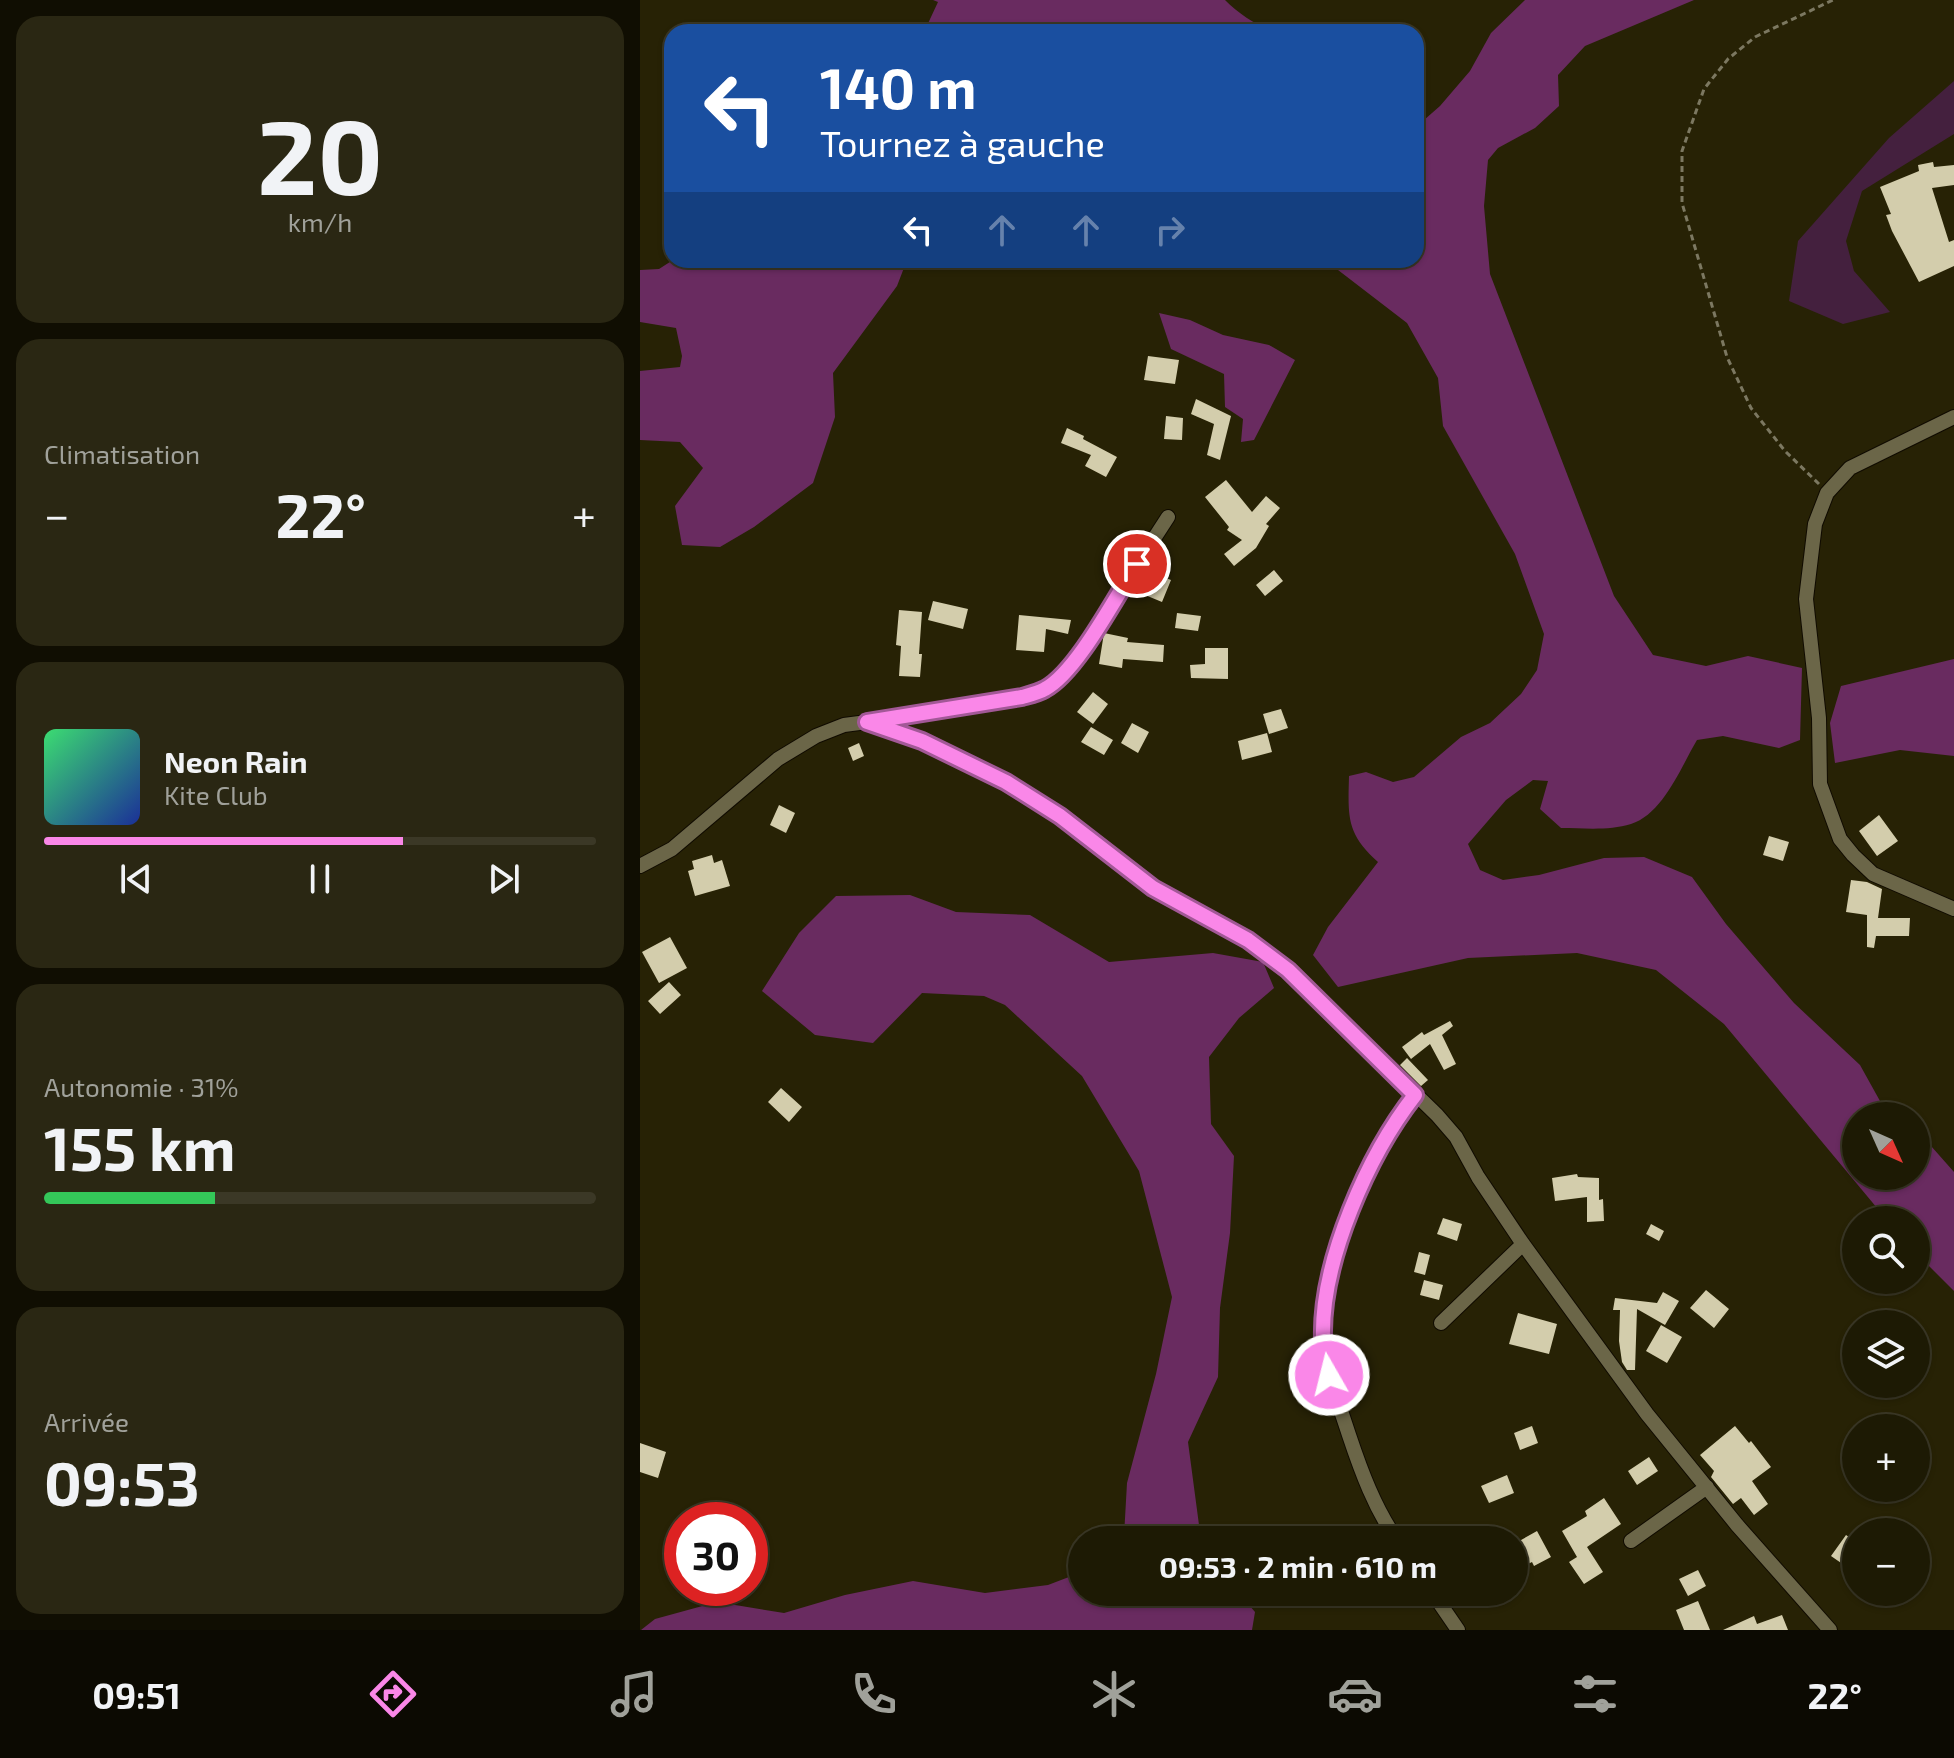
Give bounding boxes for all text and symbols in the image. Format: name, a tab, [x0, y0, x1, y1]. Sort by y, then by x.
text: 140 m	[820, 53, 977, 120]
icon: left	[688, 56, 792, 160]
text: 20	[257, 91, 383, 216]
text: Tournez à gauche	[820, 121, 1105, 164]
text: km/h	[288, 206, 352, 237]
icon: left	[896, 208, 940, 252]
icon: ahead	[980, 208, 1024, 252]
icon: ahead	[1064, 208, 1108, 252]
icon: right	[1148, 208, 1192, 252]
text: Climatisation	[44, 438, 200, 469]
text: 22°	[276, 478, 366, 550]
text: −	[44, 487, 70, 540]
text: +	[572, 487, 596, 540]
pin	[1103, 530, 1171, 598]
icon: arrive	[1115, 542, 1159, 586]
text: Neon Rain	[164, 743, 308, 779]
text: Kite Club	[164, 779, 268, 810]
icon: previous	[114, 857, 158, 901]
icon: pause	[298, 857, 342, 901]
icon: next	[482, 857, 526, 901]
text: Autonomie · 31%	[44, 1071, 239, 1102]
north arrow	[1842, 1102, 1930, 1190]
map controls	[1842, 1102, 1930, 1606]
text: 155 km	[44, 1111, 236, 1183]
button: search	[1842, 1206, 1930, 1294]
button: layers	[1842, 1310, 1930, 1398]
position arrow	[1287, 1333, 1371, 1417]
text: Arrivée	[44, 1406, 129, 1437]
button: +	[1842, 1414, 1930, 1502]
text: 09:53	[44, 1446, 200, 1518]
speed limit sign: 30	[664, 1502, 768, 1606]
button: −	[1842, 1518, 1930, 1606]
text: 09:53 · 2 min · 610 m	[1159, 1548, 1437, 1584]
icon: directions	[365, 1666, 421, 1722]
icon: music	[606, 1666, 662, 1722]
icon: phone	[846, 1666, 902, 1722]
icon: climate	[1086, 1666, 1142, 1722]
icon: car	[1327, 1666, 1383, 1722]
icon: filters	[1567, 1666, 1623, 1722]
text: 09:51	[92, 1673, 181, 1716]
text: 22°	[1808, 1673, 1862, 1716]

